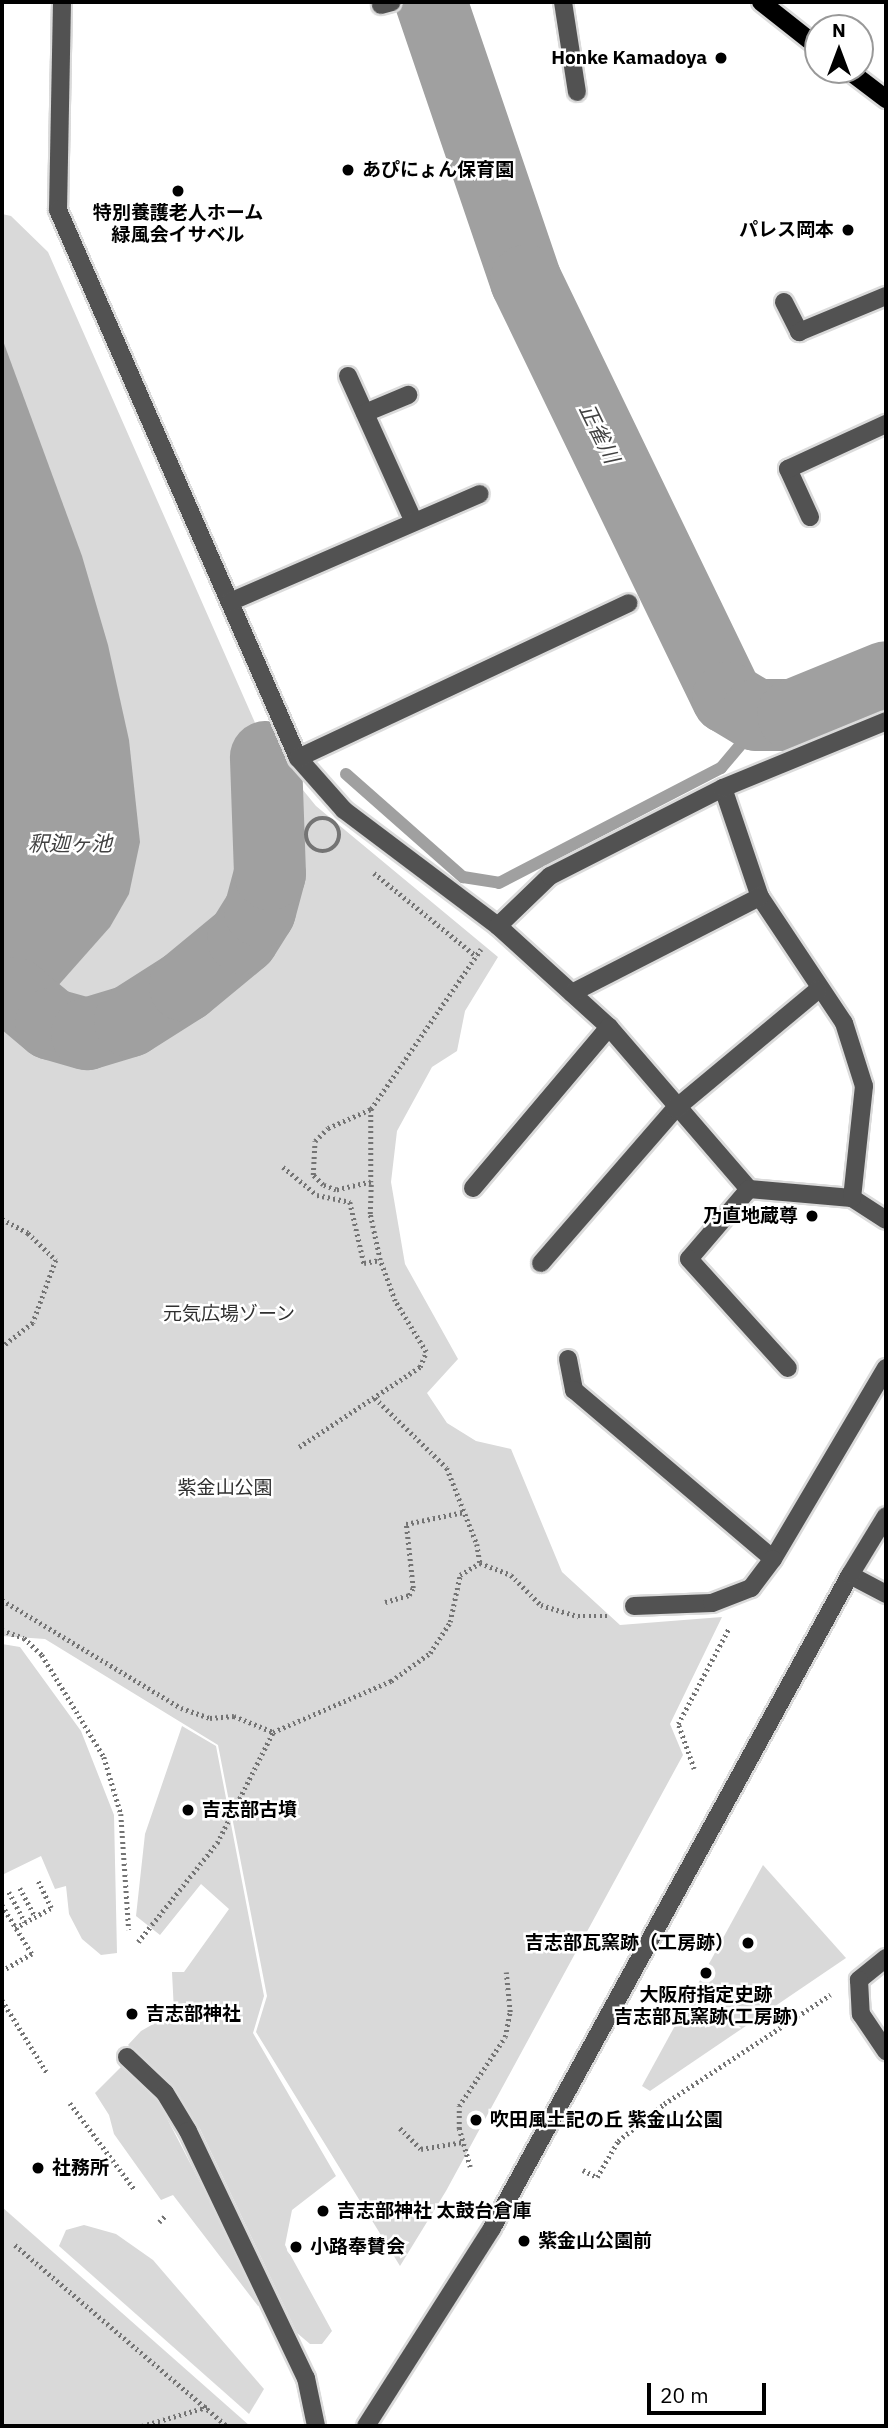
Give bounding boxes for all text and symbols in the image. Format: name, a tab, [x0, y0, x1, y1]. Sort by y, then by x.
north arrow	[804, 14, 874, 84]
text: N	[832, 18, 846, 42]
place label: Honke Kamadoya	[551, 47, 707, 69]
marker: Honke Kamadoya	[713, 50, 729, 66]
place label: あぴにょん保育園	[362, 159, 514, 181]
marker: あぴにょん保育園	[340, 162, 356, 178]
marker: 特別養護老人ホーム 緑風会イサベル	[170, 183, 186, 199]
place label: 特別養護老人ホーム 緑風会イサベル	[93, 202, 263, 246]
place label: パレス岡本	[739, 219, 834, 241]
marker: パレス岡本	[840, 222, 856, 238]
water label: 正雀川	[575, 399, 625, 467]
water label: 釈迦ヶ池	[28, 830, 112, 856]
place label: 乃直地蔵尊	[703, 1205, 798, 1227]
marker: 乃直地蔵尊	[804, 1208, 820, 1224]
park label: 元気広場ゾーン	[163, 1303, 295, 1325]
park label: 紫金山公園	[178, 1477, 272, 1499]
place label: 吉志部古墳	[202, 1799, 297, 1821]
marker: 吉志部古墳	[180, 1802, 196, 1818]
place label: 吉志部瓦窯跡（工房跡）	[525, 1932, 734, 1954]
marker: 吉志部瓦窯跡（工房跡）	[740, 1935, 756, 1951]
marker: 大阪府指定史跡 吉志部瓦窯跡(工房跡)	[698, 1965, 714, 1981]
place label: 大阪府指定史跡 吉志部瓦窯跡(工房跡)	[614, 1984, 798, 2028]
place label: 吉志部神社	[146, 2003, 241, 2025]
marker: 吉志部神社	[124, 2006, 140, 2022]
place label: 吹田風土記の丘 紫金山公園	[490, 2109, 722, 2131]
marker: 吹田風土記の丘 紫金山公園	[468, 2112, 484, 2128]
place label: 社務所	[52, 2157, 109, 2179]
marker: 社務所	[30, 2160, 46, 2176]
place label: 吉志部神社 太鼓台倉庫	[337, 2200, 531, 2222]
marker: 吉志部神社 太鼓台倉庫	[315, 2203, 331, 2219]
place label: 紫金山公園前	[538, 2230, 652, 2252]
marker: 紫金山公園前	[516, 2233, 532, 2249]
place label: 小路奉賛会	[310, 2236, 405, 2258]
marker: 小路奉賛会	[288, 2239, 304, 2255]
scale bar	[650, 2368, 769, 2412]
text: 20 m	[660, 2381, 709, 2409]

